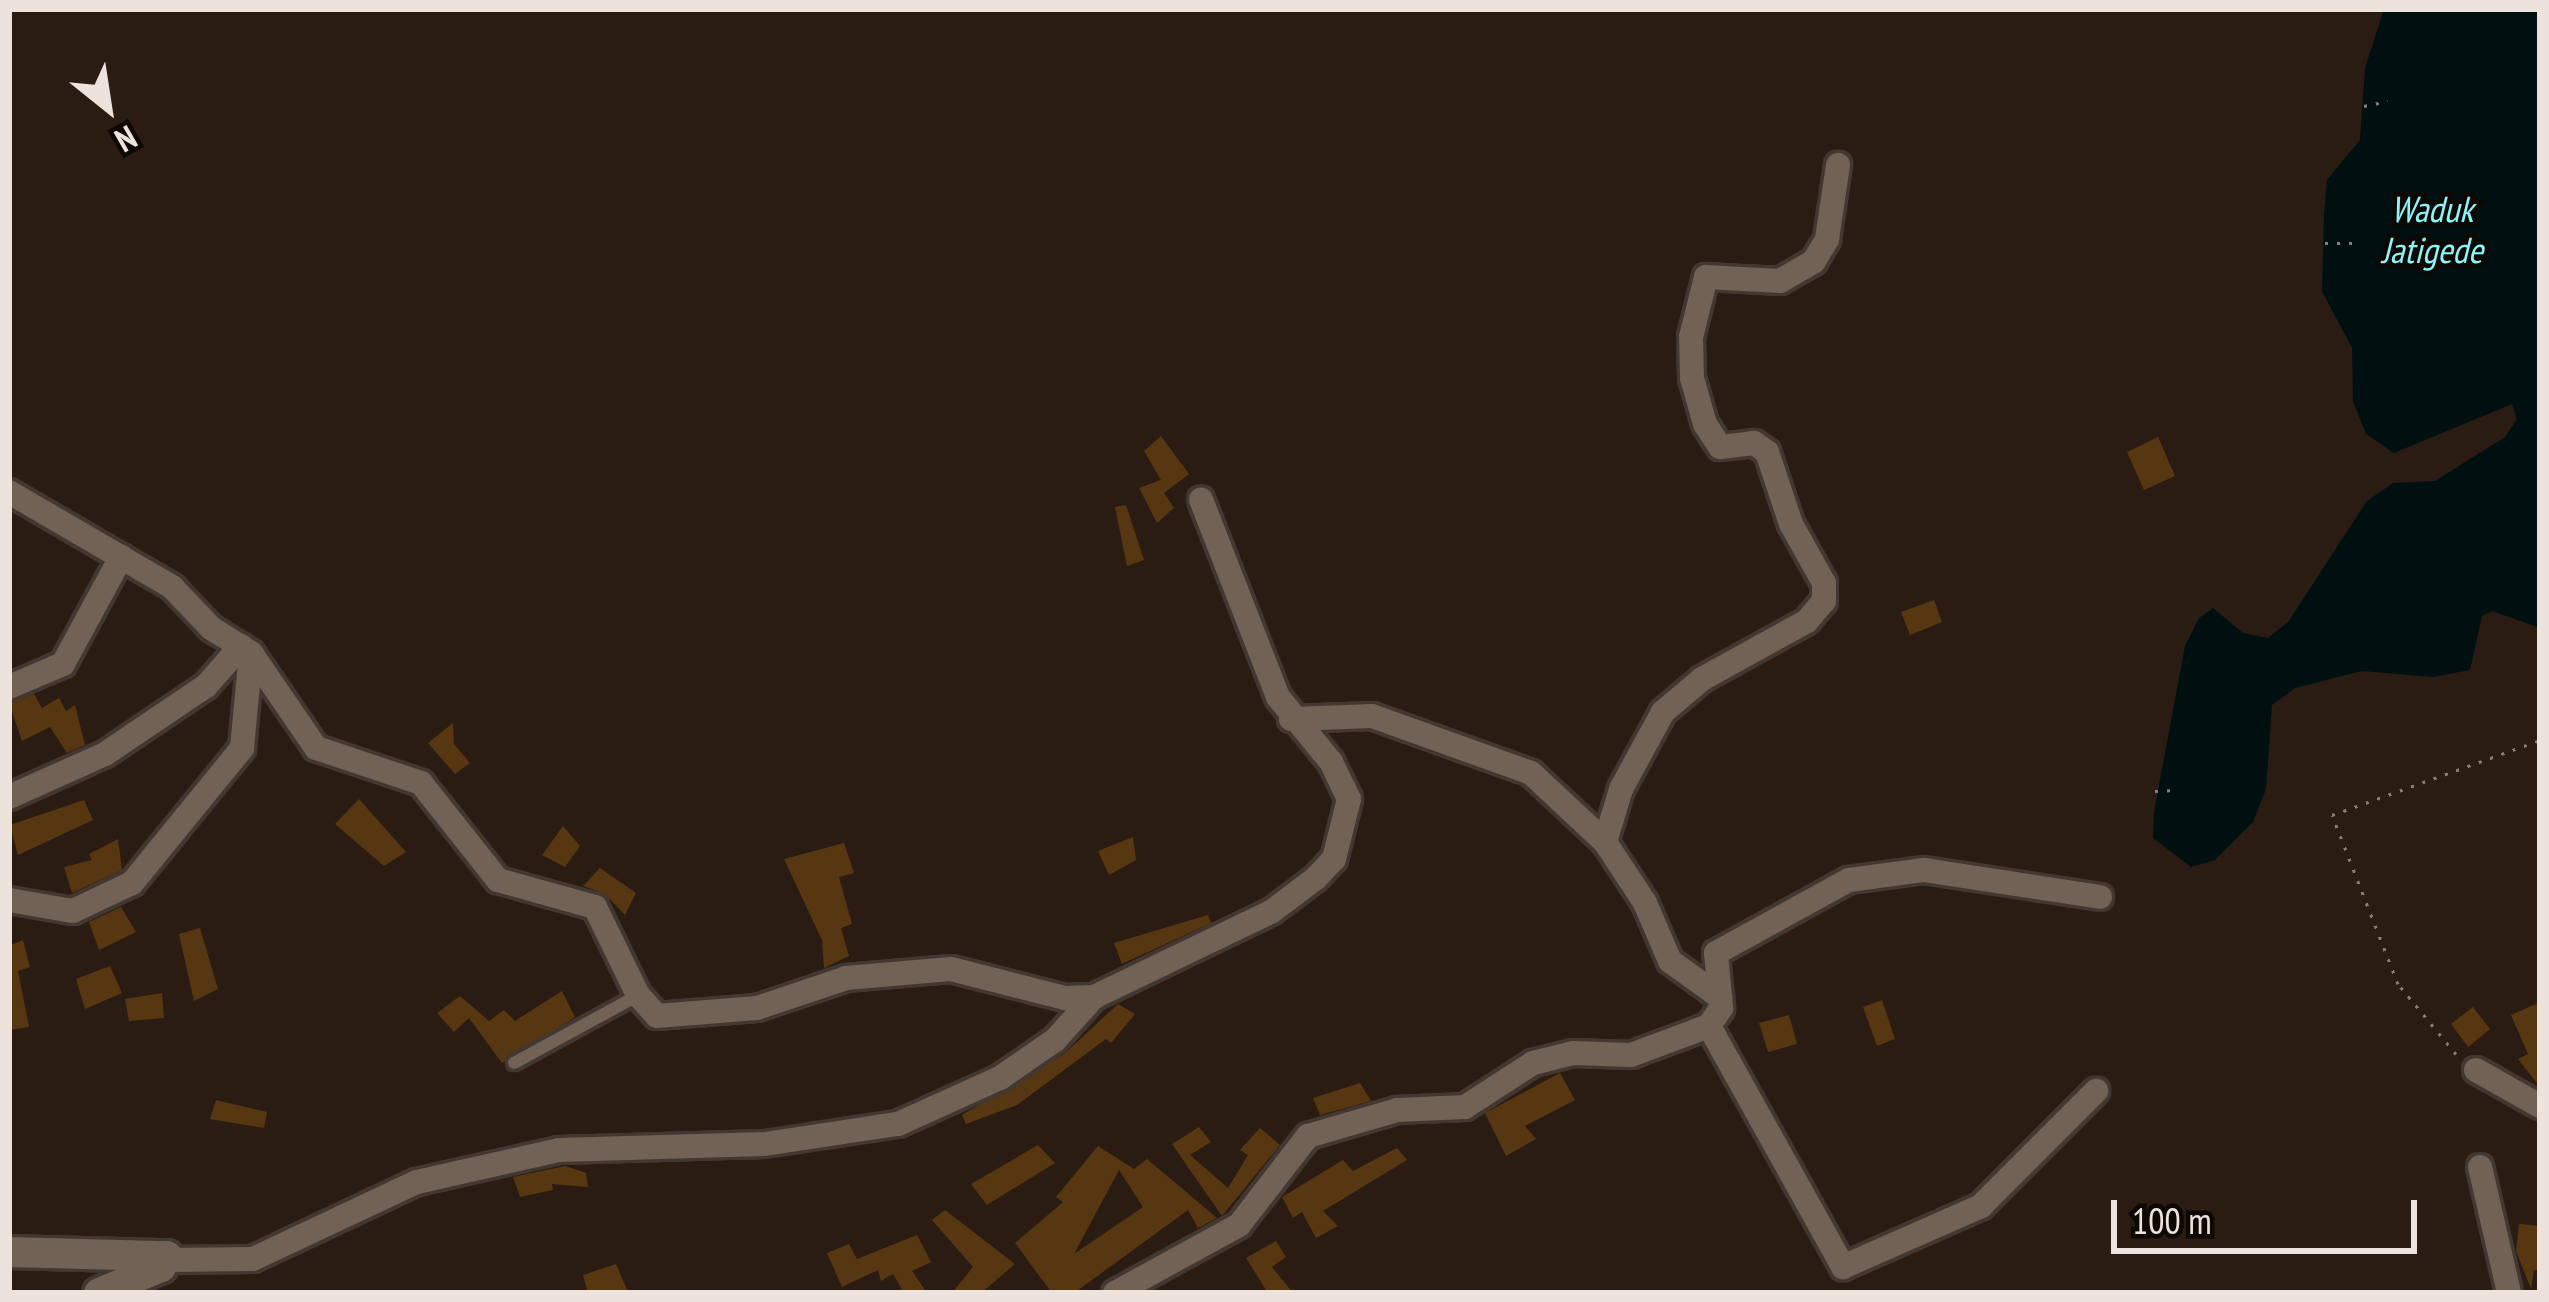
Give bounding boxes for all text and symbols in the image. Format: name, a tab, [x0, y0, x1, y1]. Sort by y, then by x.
north arrow	[48, 48, 168, 168]
text: N	[108, 117, 145, 163]
water label: Waduk Jatigede	[2381, 186, 2483, 271]
scale bar	[2117, 1176, 2423, 1250]
text: 100 m	[2132, 1197, 2212, 1244]

